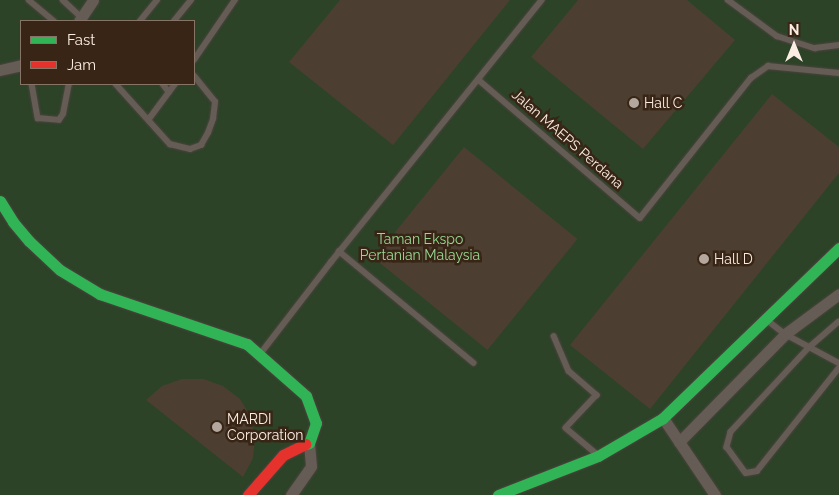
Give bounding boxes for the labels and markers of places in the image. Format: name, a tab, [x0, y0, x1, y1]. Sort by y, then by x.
place label: Hall C	[644, 95, 683, 111]
marker: Hall C	[628, 97, 640, 109]
place label: Hall D	[714, 251, 753, 267]
marker: Hall D	[698, 253, 710, 265]
place label: MARDI Corporation	[227, 411, 304, 444]
marker: MARDI Corporation	[211, 421, 223, 433]

